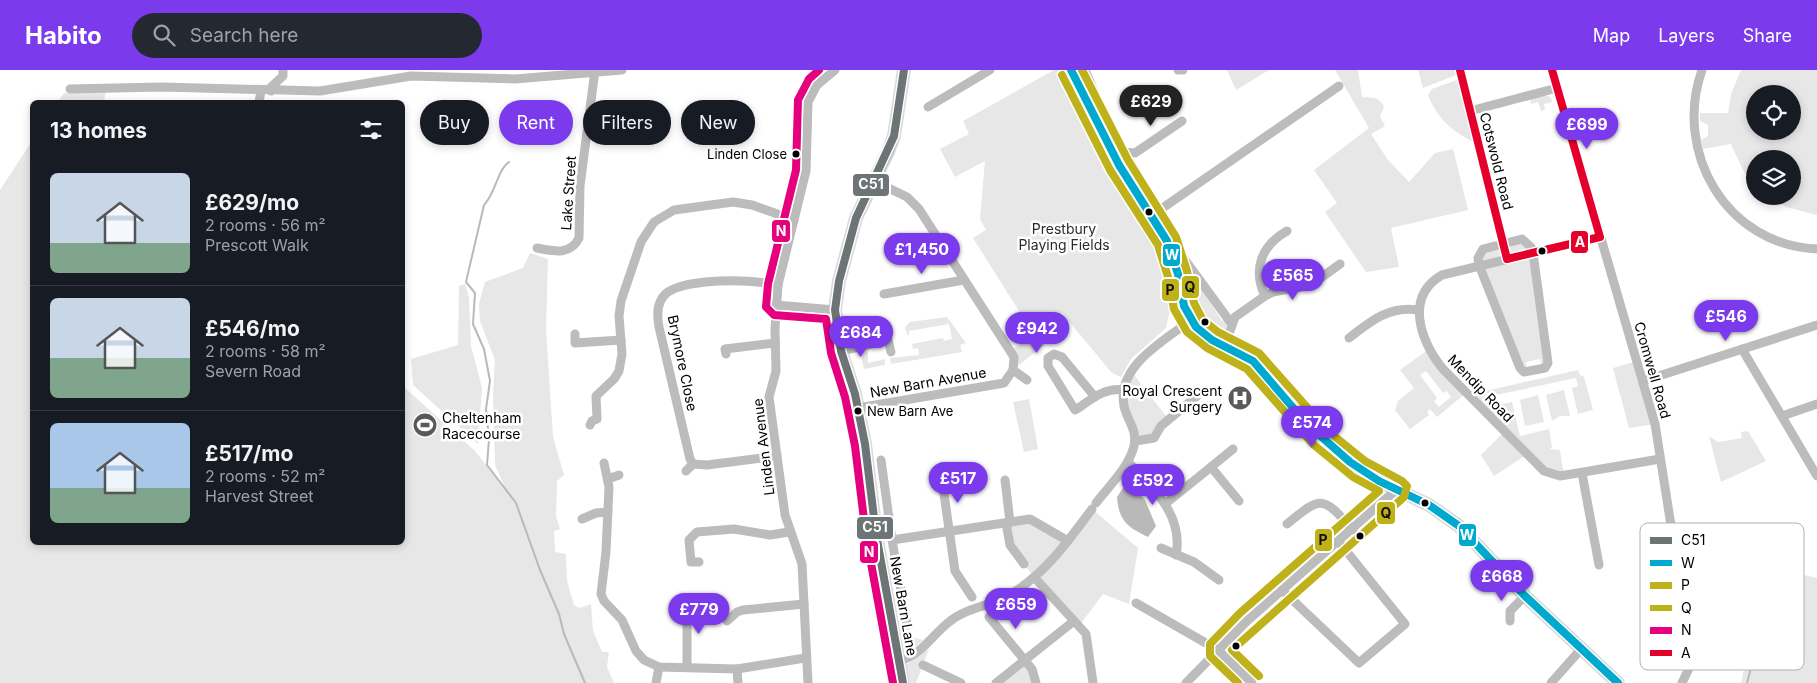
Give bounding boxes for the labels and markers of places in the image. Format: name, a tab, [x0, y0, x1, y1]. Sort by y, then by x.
pin: £629	[1121, 85, 1181, 127]
pin: £699	[1557, 108, 1617, 150]
place label: Linden Close	[707, 146, 787, 162]
marker: Linden Close	[791, 149, 801, 159]
unlabelled marker	[1144, 207, 1154, 217]
pin: £1,450	[881, 232, 963, 275]
unlabelled marker	[1537, 246, 1547, 256]
pin: £565	[1263, 258, 1323, 301]
pin: £546	[1696, 300, 1756, 342]
pin: £942	[1007, 312, 1067, 354]
pin: £684	[831, 316, 891, 358]
unlabelled marker	[1200, 317, 1210, 327]
place label: Royal Crescent Surgery	[1122, 382, 1222, 415]
hospital icon: Royal Crescent Surgery	[1227, 385, 1253, 411]
place label: New Barn Ave	[867, 403, 953, 419]
marker: New Barn Ave	[853, 406, 863, 416]
pin: £574	[1282, 406, 1342, 448]
place label: Cheltenham Racecourse	[442, 409, 522, 442]
sports icon: Cheltenham Racecourse	[412, 412, 438, 438]
pin: £517	[928, 462, 988, 504]
pin: £592	[1123, 464, 1183, 506]
unlabelled marker	[1420, 498, 1430, 508]
unlabelled marker	[1355, 531, 1365, 541]
pin: £668	[1472, 560, 1532, 602]
pin: £659	[986, 588, 1046, 630]
pin: £779	[669, 592, 729, 635]
unlabelled marker	[1231, 641, 1241, 651]

